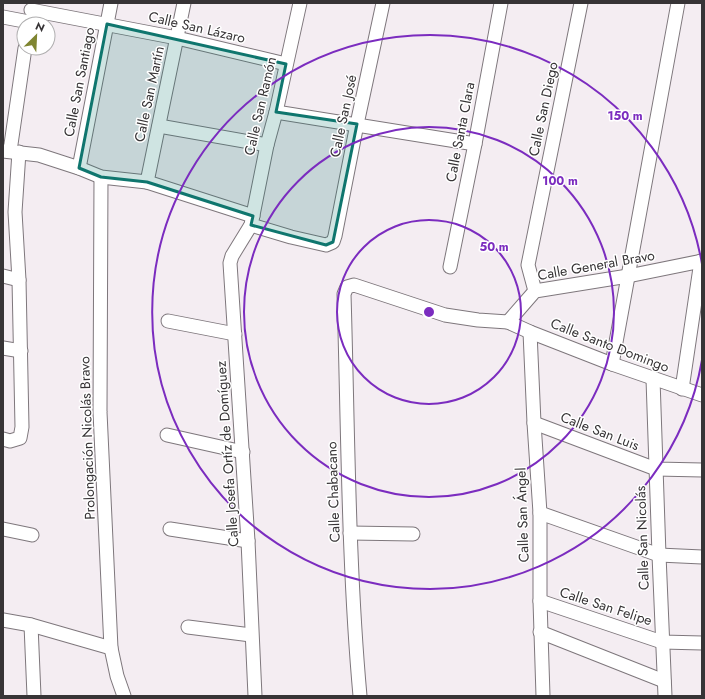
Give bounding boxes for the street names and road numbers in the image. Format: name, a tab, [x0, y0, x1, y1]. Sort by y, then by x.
street label: Calle San Lázaro	[147, 6, 248, 48]
street label: Calle San Santiago	[59, 25, 99, 139]
street label: Calle San Martín	[129, 44, 169, 144]
street label: Calle San Ramón	[239, 55, 281, 157]
street label: Calle San Diego	[523, 60, 563, 158]
street label: Calle San José	[324, 73, 362, 159]
street label: Calle Santa Clara	[441, 80, 479, 184]
street label: Calle General Bravo	[536, 245, 656, 285]
street label: Calle Santo Domingo	[548, 313, 673, 377]
street label: Prolongación Nicolás Bravo	[74, 356, 100, 520]
street label: Calle Josefa Ortíz de Domíguez	[210, 360, 243, 548]
street label: Calle San Luis	[558, 407, 643, 455]
street label: Calle Chabacano	[321, 441, 345, 543]
street label: Calle San Ángel	[510, 467, 534, 563]
street label: Calle San Nicolás	[630, 485, 654, 591]
street label: Calle San Felipe	[557, 582, 655, 630]

